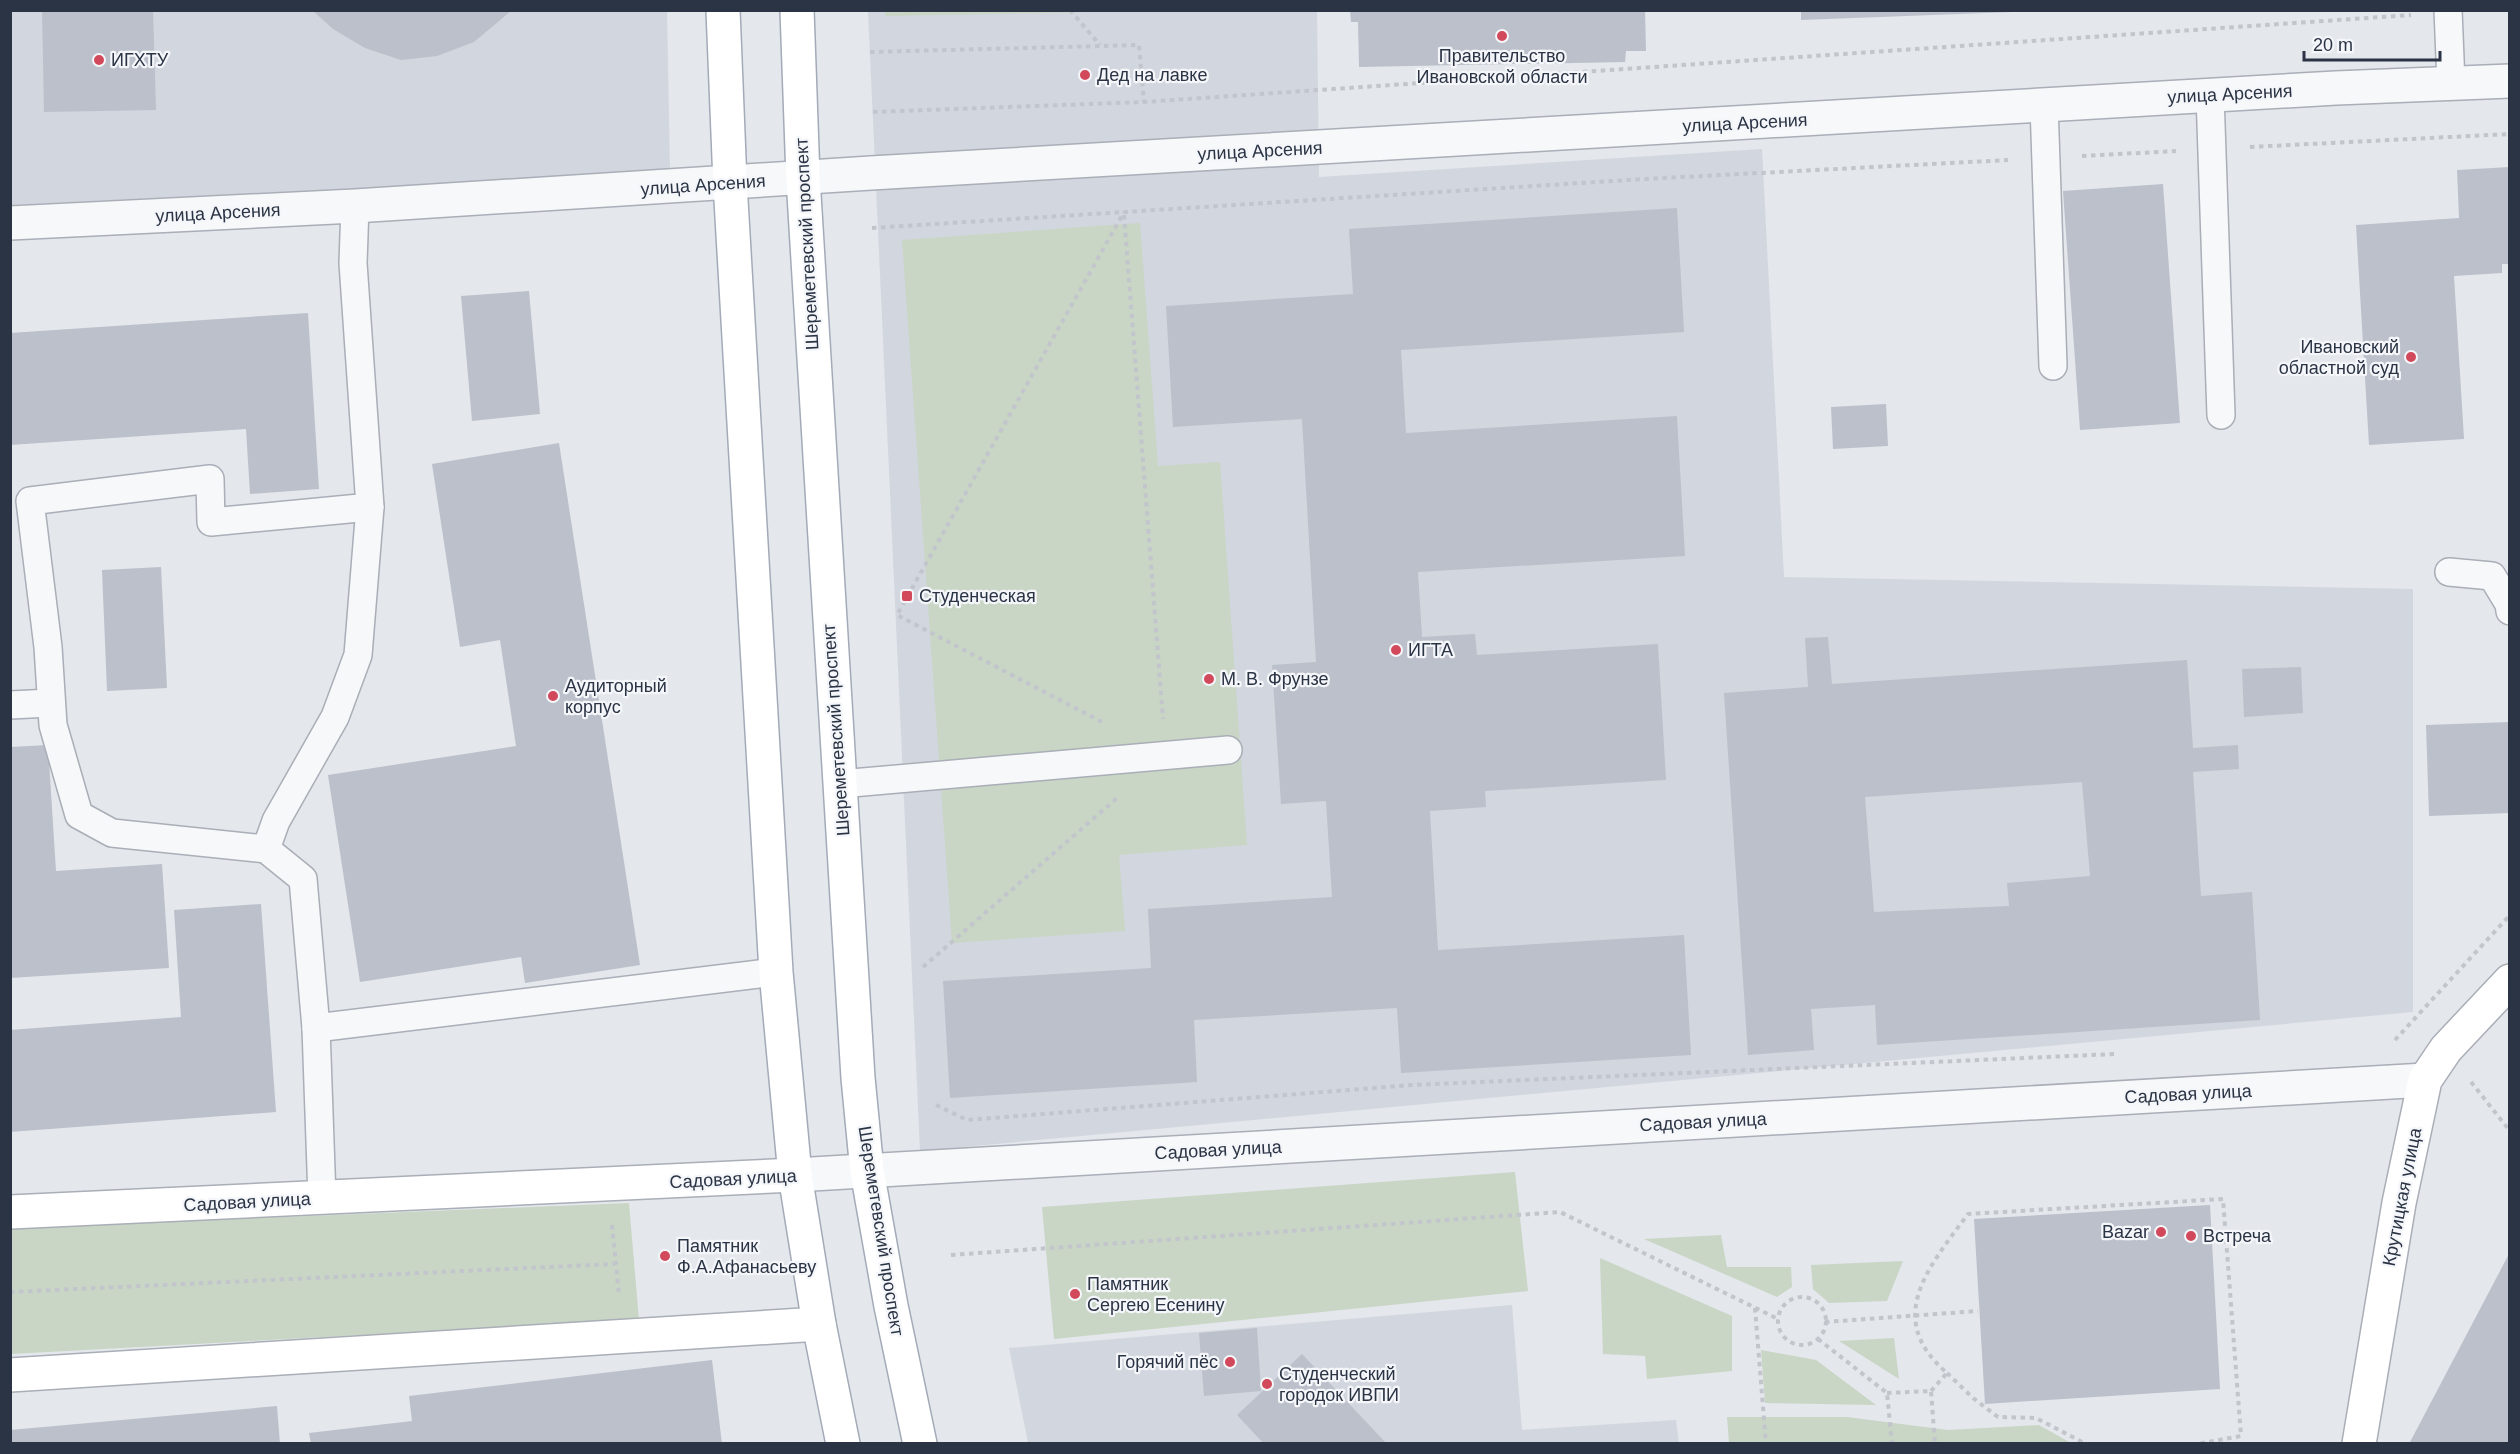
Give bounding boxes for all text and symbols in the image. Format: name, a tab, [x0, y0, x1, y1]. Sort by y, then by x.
scale bar	[2304, 24, 2440, 62]
marker: Правительство Ивановской области	[1495, 29, 1509, 43]
text: 20 m	[2313, 35, 2353, 55]
place label: Правительство Ивановской области	[1416, 46, 1588, 87]
place label: ИГХТУ	[111, 50, 169, 70]
marker: ИГХТУ	[92, 53, 106, 67]
place label: Дед на лавке	[1097, 65, 1207, 85]
marker: Дед на лавке	[1078, 68, 1092, 82]
street label: улица Арсения	[2167, 81, 2293, 107]
street label: улица Арсения	[1682, 110, 1808, 136]
street label: Шереметевский проспект	[791, 137, 823, 351]
street label: улица Арсения	[1197, 138, 1323, 164]
street label: улица Арсения	[640, 171, 766, 199]
street label: улица Арсения	[155, 200, 281, 226]
place label: Ивановский областной суд	[2279, 337, 2399, 378]
marker: Ивановский областной суд	[2404, 350, 2418, 364]
place label: Студенческая	[919, 586, 1036, 606]
marker: Студенческая	[900, 589, 914, 603]
street label: Шереметевский проспект	[819, 623, 853, 837]
place label: ИГТА	[1408, 640, 1453, 660]
marker: ИГТА	[1389, 643, 1403, 657]
place label: М. В. Фрунзе	[1221, 669, 1329, 689]
marker: М. В. Фрунзе	[1202, 672, 1216, 686]
place label: Аудиторный корпус	[565, 676, 667, 717]
marker: Аудиторный корпус	[546, 689, 560, 703]
street label: Садовая улица	[2124, 1081, 2253, 1107]
street label: Садовая улица	[1639, 1109, 1768, 1135]
street label: Шереметевский проспект	[854, 1124, 908, 1338]
street label: Крутицкая улица	[2379, 1125, 2425, 1268]
street label: Садовая улица	[1154, 1137, 1283, 1163]
street label: Садовая улица	[669, 1166, 798, 1192]
street label: Садовая улица	[183, 1189, 312, 1215]
place label: Bazar	[2102, 1222, 2149, 1242]
marker: Bazar	[2154, 1225, 2168, 1239]
place label: Встреча	[2203, 1226, 2272, 1246]
marker: Встреча	[2184, 1229, 2198, 1243]
place label: Памятник Ф.А.Афанасьеву	[677, 1236, 816, 1277]
marker: Памятник Ф.А.Афанасьеву	[658, 1249, 672, 1263]
place label: Памятник Сергею Есенину	[1087, 1274, 1224, 1315]
marker: Памятник Сергею Есенину	[1068, 1287, 1082, 1301]
place label: Горячий пёс	[1117, 1352, 1218, 1372]
marker: Горячий пёс	[1223, 1355, 1237, 1369]
place label: Студенческий городок ИВПИ	[1279, 1364, 1399, 1405]
marker: Студенческий городок ИВПИ	[1260, 1377, 1274, 1391]

